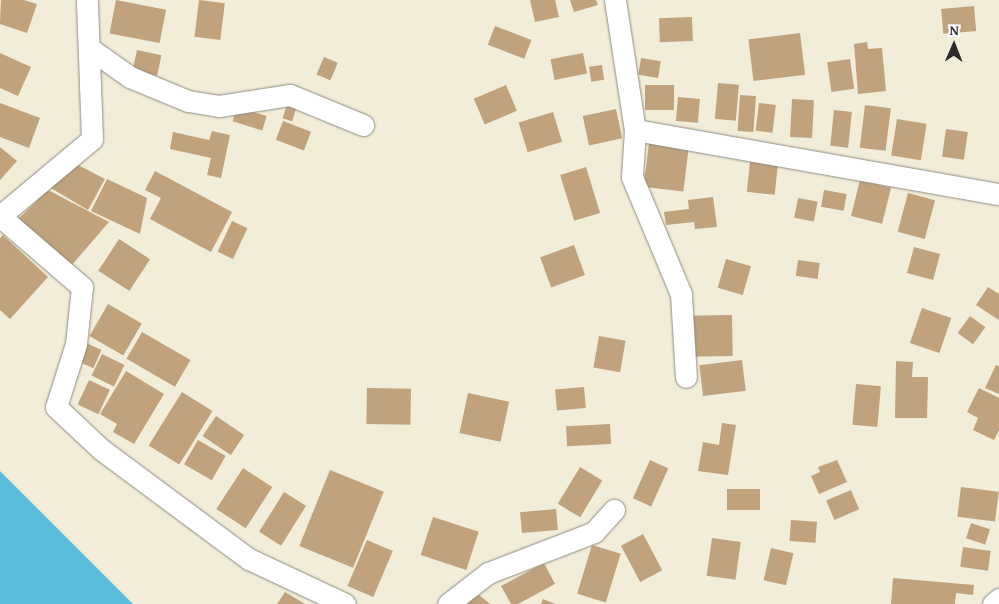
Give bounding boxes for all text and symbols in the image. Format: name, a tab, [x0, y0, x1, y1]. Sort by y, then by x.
north arrow	[929, 20, 979, 70]
text: N	[949, 20, 959, 40]

